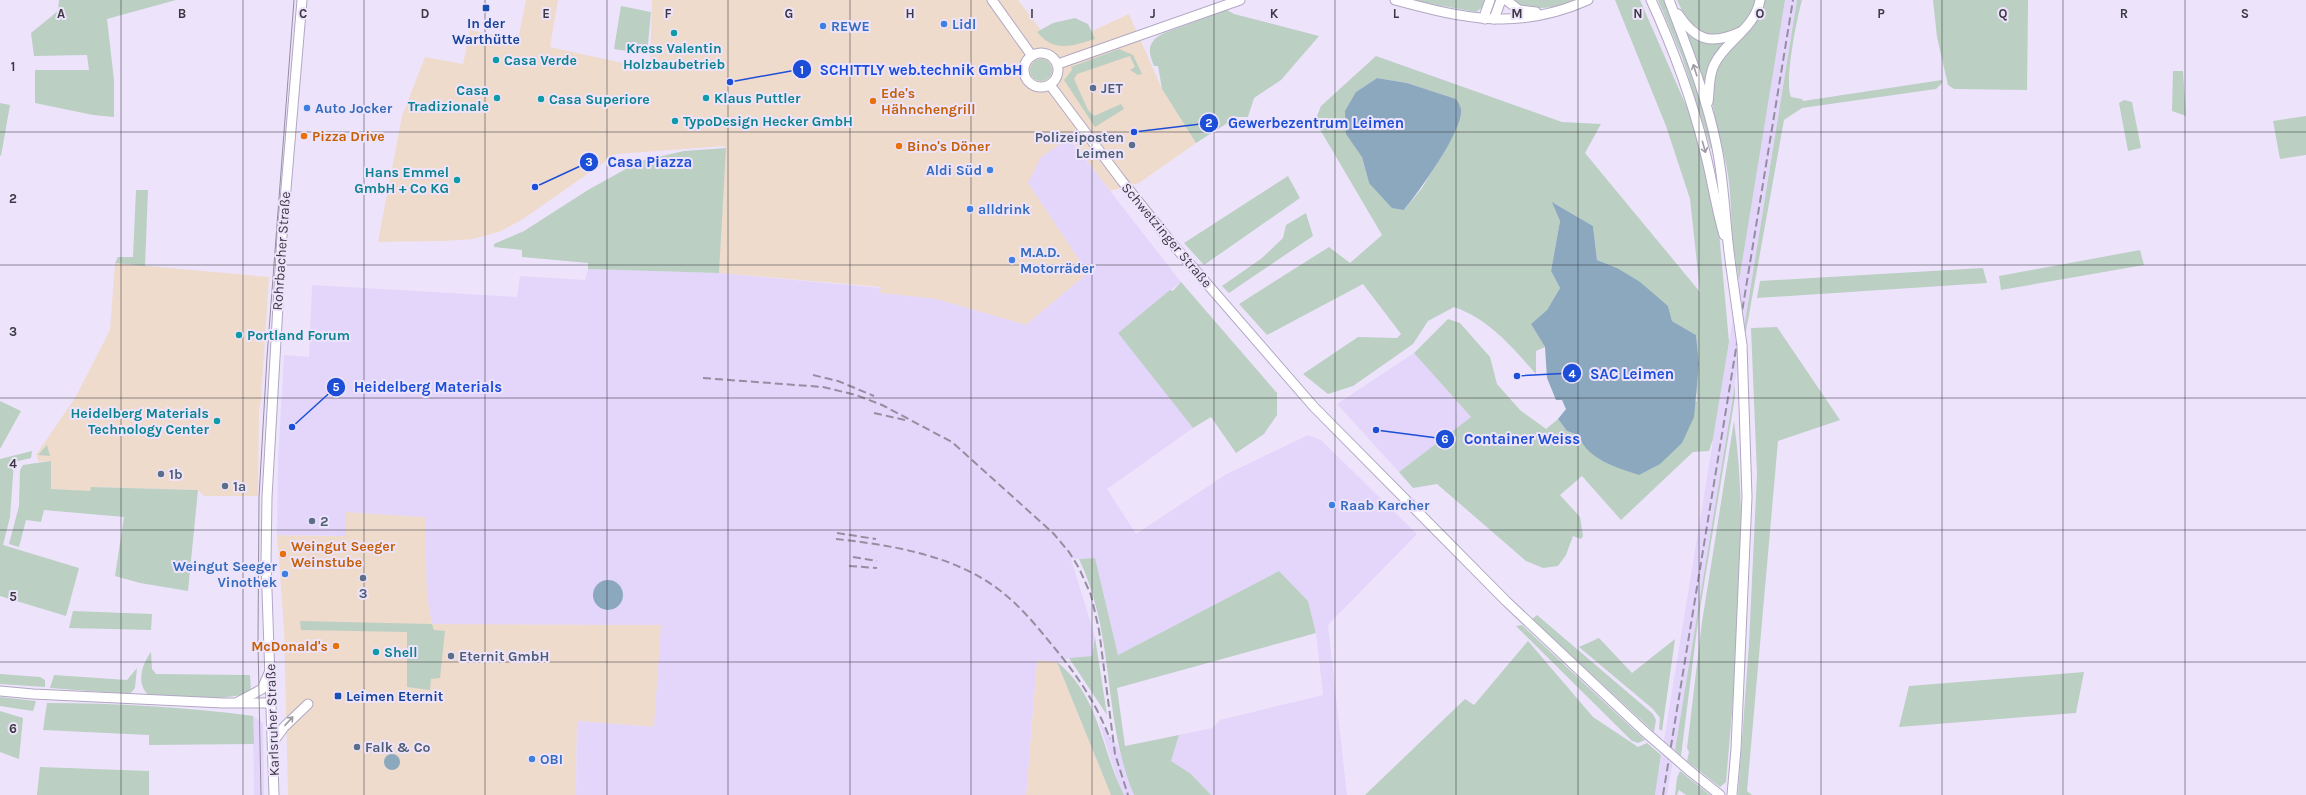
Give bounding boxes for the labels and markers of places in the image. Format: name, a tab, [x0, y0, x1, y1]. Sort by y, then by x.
marker: In der Warthütte	[481, 3, 491, 13]
place label: In der Warthütte	[452, 15, 520, 48]
place label: Lidl	[952, 16, 976, 33]
place label: REWE	[831, 18, 870, 35]
marker: Lidl	[939, 19, 949, 29]
marker: REWE	[818, 21, 828, 31]
marker: Kress Valentin Holzbaubetrieb	[669, 28, 679, 38]
place label: Kress Valentin Holzbaubetrieb	[623, 40, 725, 73]
place label: Casa Verde	[504, 52, 577, 69]
marker: Casa Verde	[491, 55, 501, 65]
callout: SCHITTLY web.technik GmbH	[792, 56, 1031, 83]
place label: JET	[1101, 80, 1123, 97]
place label: Casa Tradizionale	[408, 82, 489, 115]
marker: JET	[1088, 83, 1098, 93]
place label: Ede's Hähnchengrill	[881, 85, 976, 118]
place label: Klaus Puttler	[714, 90, 801, 107]
place label: Casa Superiore	[549, 91, 650, 108]
marker: Casa Tradizionale	[492, 93, 502, 103]
marker: Klaus Puttler	[701, 93, 711, 103]
marker: Casa Superiore	[536, 94, 546, 104]
marker: Ede's Hähnchengrill	[868, 96, 878, 106]
place label: Auto Jocker	[315, 100, 393, 117]
marker: Auto Jocker	[302, 103, 312, 113]
callout: Gewerbezentrum Leimen	[1199, 109, 1412, 136]
place label: TypoDesign Hecker GmbH	[683, 113, 853, 130]
marker: TypoDesign Hecker GmbH	[670, 116, 680, 126]
place label: Pizza Drive	[312, 128, 385, 145]
place label: Polizeiposten Leimen	[1035, 129, 1124, 162]
marker: Pizza Drive	[299, 131, 309, 141]
place label: Bino's Döner	[907, 138, 990, 155]
marker: Polizeiposten Leimen	[1127, 140, 1137, 150]
marker: Bino's Döner	[894, 141, 904, 151]
callout: Casa Piazza	[579, 148, 700, 175]
place label: Aldi Süd	[926, 162, 982, 179]
place label: Hans Emmel GmbH + Co KG	[354, 164, 449, 197]
marker: Aldi Süd	[985, 165, 995, 175]
marker: Hans Emmel GmbH + Co KG	[452, 175, 462, 185]
place label: alldrink	[978, 201, 1031, 218]
marker: alldrink	[965, 204, 975, 214]
place label: M.A.D. Motorräder	[1020, 244, 1095, 277]
marker: M.A.D. Motorräder	[1007, 255, 1017, 265]
place label: Portland Forum	[247, 327, 350, 344]
marker: Portland Forum	[234, 330, 244, 340]
callout: SAC Leimen	[1562, 360, 1682, 387]
callout: Heidelberg Materials	[326, 373, 510, 400]
place label: Heidelberg Materials Technology Center	[70, 405, 210, 438]
marker: Heidelberg Materials Technology Center	[212, 416, 222, 426]
callout: Container Weiss	[1435, 425, 1588, 452]
place label: 1b	[169, 466, 183, 483]
marker: 1b	[156, 469, 166, 479]
place label: 1a	[233, 478, 246, 495]
marker: 1a	[220, 481, 230, 491]
place label: Raab Karcher	[1340, 497, 1430, 514]
marker: Raab Karcher	[1327, 500, 1337, 510]
place label: 2	[320, 513, 328, 530]
marker: 2	[307, 516, 317, 526]
place label: Weingut Seeger Weinstube	[291, 538, 396, 571]
marker: Weingut Seeger Weinstube	[278, 549, 288, 559]
place label: Weingut Seeger Vinothek	[173, 558, 278, 591]
marker: Weingut Seeger Vinothek	[280, 569, 290, 579]
marker: 3	[358, 573, 368, 583]
place label: 3	[359, 585, 367, 602]
place label: McDonald's	[251, 638, 328, 655]
marker: McDonald's	[331, 641, 341, 651]
place label: Shell	[384, 644, 418, 661]
marker: Shell	[371, 647, 381, 657]
place label: Eternit GmbH	[459, 648, 549, 665]
marker: Eternit GmbH	[446, 651, 456, 661]
place label: Leimen Eternit	[346, 688, 444, 705]
marker: Leimen Eternit	[333, 691, 343, 701]
place label: Falk & Co	[365, 739, 431, 756]
marker: Falk & Co	[352, 742, 362, 752]
place label: OBI	[540, 751, 563, 768]
marker: OBI	[527, 754, 537, 764]

